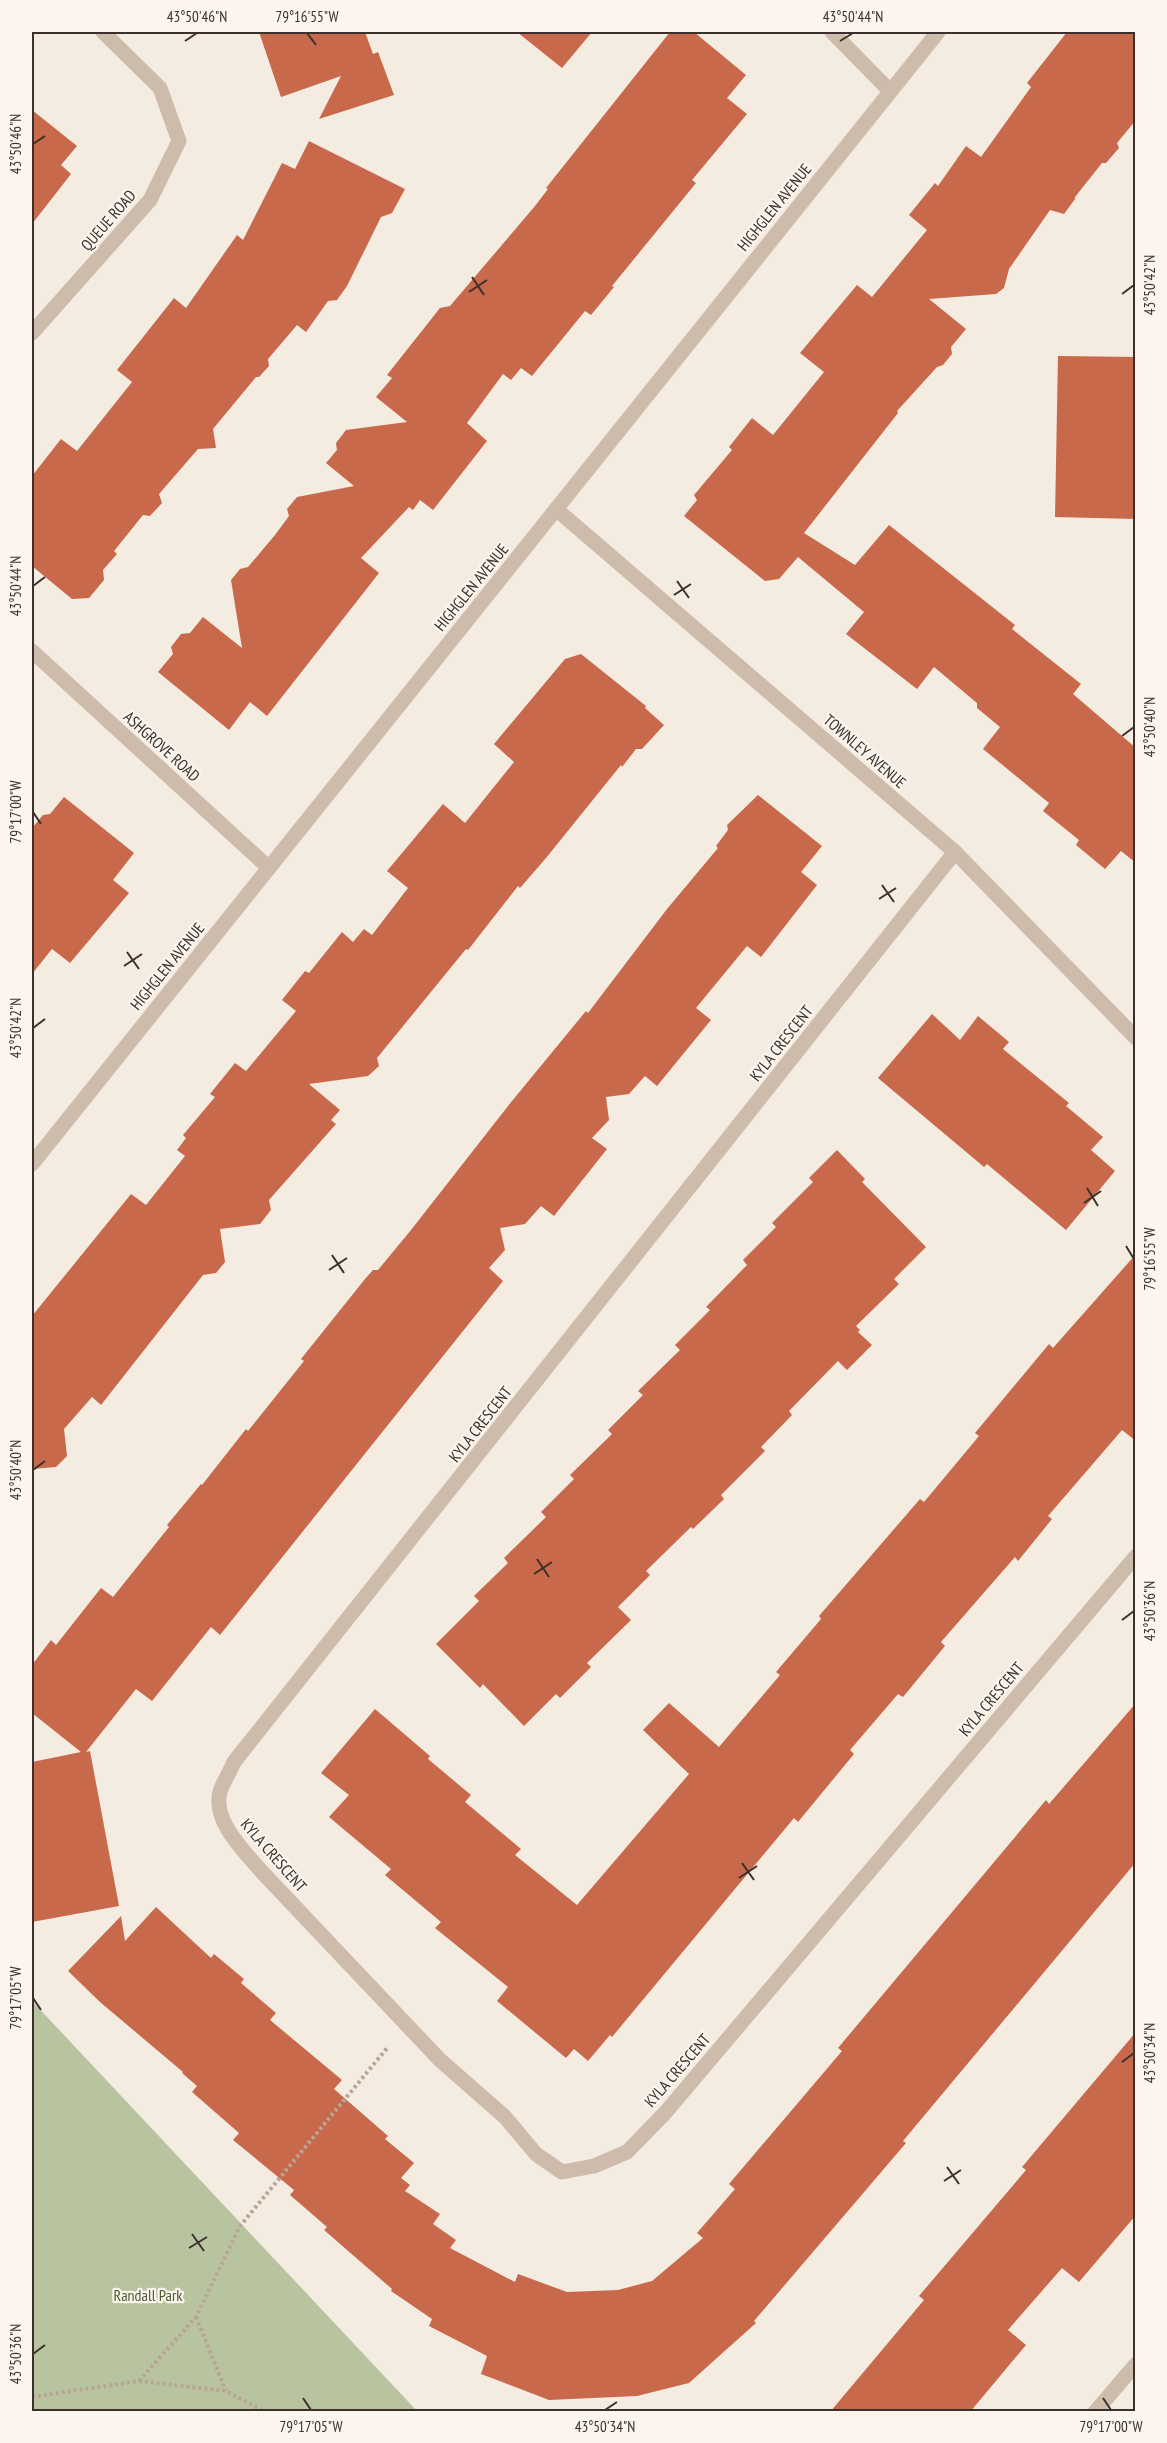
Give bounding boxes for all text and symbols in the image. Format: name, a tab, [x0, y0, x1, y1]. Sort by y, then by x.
text: 43°50'46"N	[167, 7, 227, 26]
text: 79°16'55"W	[275, 7, 339, 26]
text: 43°50'44"N	[823, 7, 883, 26]
text: 43°50'46"N	[6, 114, 25, 174]
street label: HIGHGLEN AVENUE	[733, 159, 815, 255]
street label: QUEUE ROAD	[76, 185, 140, 255]
text: 43°50'42"N	[1140, 255, 1159, 315]
street label: HIGHGLEN AVENUE	[430, 539, 512, 635]
text: 43°50'44"N	[6, 556, 25, 616]
text: 43°50'40"N	[1140, 697, 1159, 757]
street label: ASHGROVE ROAD	[120, 707, 204, 785]
street label: TOWNLEY AVENUE	[820, 710, 910, 792]
text: 79°17'00"W	[6, 780, 25, 844]
street label: HIGHGLEN AVENUE	[126, 918, 208, 1014]
text: 43°50'42"N	[6, 998, 25, 1058]
street label: KYLA CRESCENT	[745, 1001, 817, 1085]
text: 79°16'55"W	[1140, 1227, 1159, 1291]
street label: KYLA CRESCENT	[444, 1382, 516, 1466]
text: 43°50'40"N	[6, 1440, 25, 1500]
text: 43°50'36"N	[1140, 1581, 1159, 1641]
street label: KYLA CRESCENT	[954, 1658, 1028, 1740]
street label: KYLA CRESCENT	[237, 1814, 311, 1896]
text: 79°17'05"W	[6, 1966, 25, 2030]
text: 43°50'34"N	[1140, 2023, 1159, 2083]
street label: KYLA CRESCENT	[640, 2029, 714, 2111]
park label: Randall Park	[113, 2285, 183, 2305]
text: 43°50'36"N	[6, 2324, 25, 2384]
text: 79°17'05"W	[279, 2417, 343, 2436]
text: 43°50'34"N	[575, 2417, 635, 2436]
text: 79°17'00"W	[1079, 2417, 1143, 2436]

